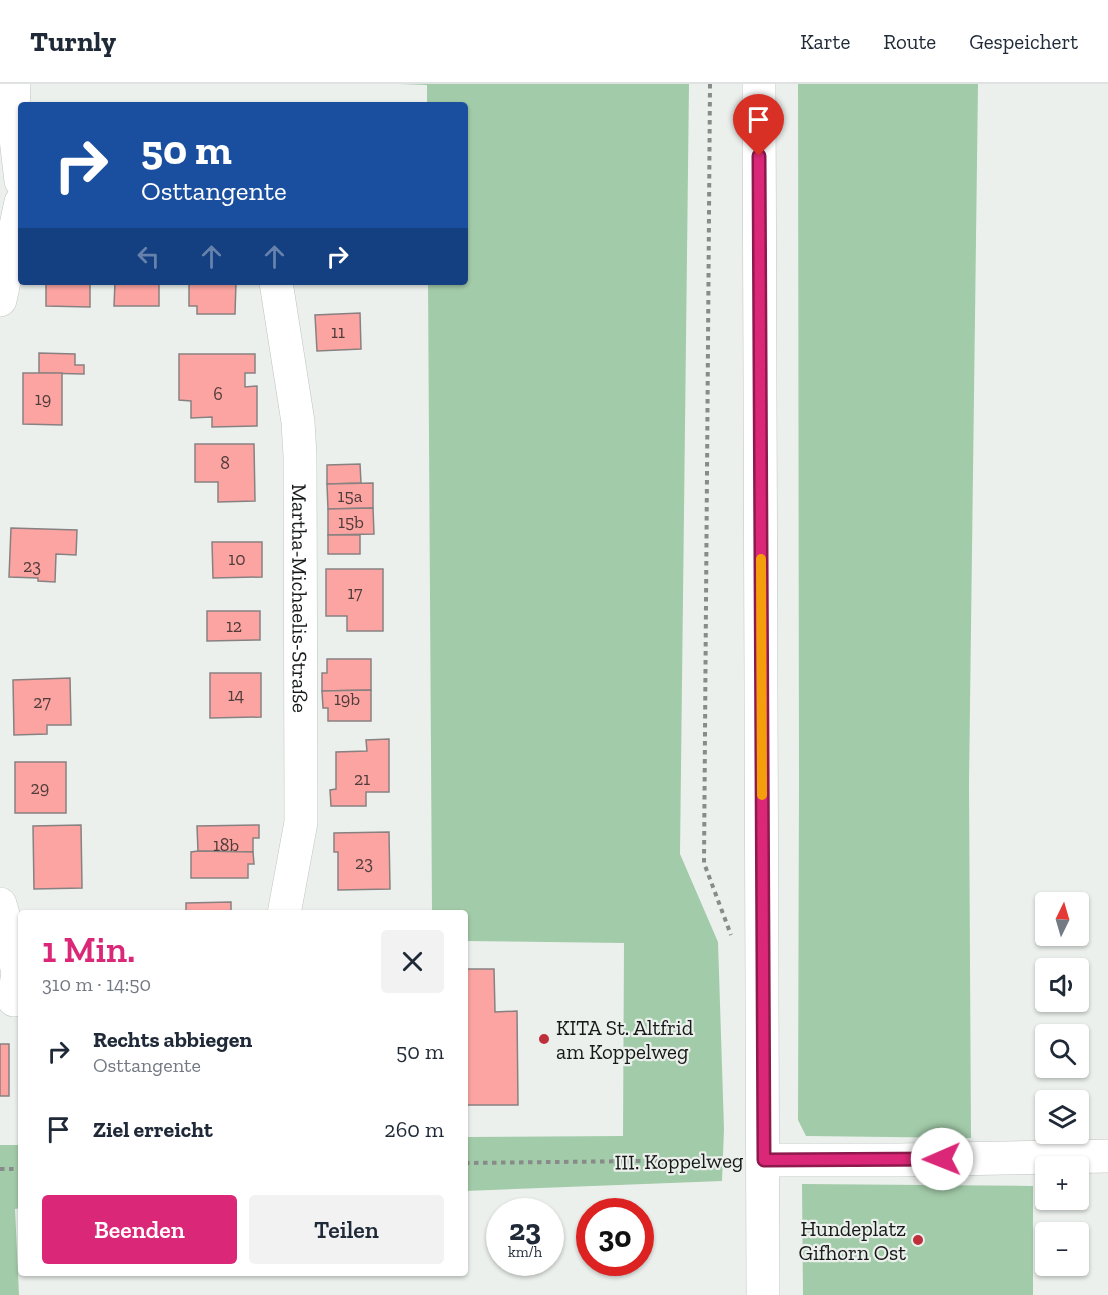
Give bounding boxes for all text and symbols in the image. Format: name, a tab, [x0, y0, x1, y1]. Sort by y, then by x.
text: Turnly	[30, 25, 116, 58]
text: Karte	[800, 29, 850, 54]
text: Route	[883, 29, 936, 54]
text: Gespeichert	[969, 29, 1078, 54]
pin	[733, 94, 784, 156]
icon: arrive	[742, 103, 775, 136]
text: 50 m	[141, 124, 232, 175]
icon: right	[42, 126, 120, 204]
text: Osttangente	[141, 175, 287, 207]
icon: left	[132, 240, 165, 273]
icon: ahead	[195, 240, 228, 273]
icon: ahead	[258, 240, 291, 273]
icon: right	[321, 240, 354, 273]
house number: 11	[331, 321, 345, 343]
house number: 6	[213, 383, 223, 405]
house number: 19	[35, 388, 51, 410]
house number: 8	[220, 452, 230, 474]
street label: Martha-Michaelis-Straße	[288, 484, 313, 713]
house number: 15a	[338, 485, 363, 507]
house number: 15b	[338, 511, 364, 533]
house number: 10	[228, 548, 246, 570]
house number: 23	[23, 555, 41, 577]
house number: 17	[347, 582, 363, 604]
house number: 12	[226, 615, 242, 637]
house number: 14	[228, 684, 245, 706]
house number: 19b	[334, 688, 360, 710]
house number: 27	[33, 691, 51, 713]
house number: 21	[354, 768, 370, 790]
house number: 29	[31, 777, 49, 799]
house number: 18b	[213, 834, 239, 856]
house number: 23	[355, 852, 373, 874]
north arrow	[1035, 892, 1089, 946]
map controls	[1035, 892, 1089, 1276]
text: 1 Min.	[42, 928, 135, 971]
button: close	[381, 930, 444, 993]
button: sound	[1035, 958, 1089, 1012]
text: 310 m · 14:50	[42, 972, 151, 996]
place label: KITA St. Altfrid am Koppelweg	[556, 1015, 694, 1064]
button: search	[1035, 1024, 1089, 1078]
text: Rechts abbiegen	[93, 1026, 252, 1053]
marker: KITA St. Altfrid am Koppelweg	[537, 1032, 551, 1046]
icon: right	[42, 1035, 75, 1068]
text: 50 m	[396, 1038, 444, 1065]
text: Osttangente	[93, 1053, 201, 1077]
button: layers	[1035, 1090, 1089, 1144]
icon: arrive	[42, 1113, 75, 1146]
text: Ziel erreicht	[93, 1116, 213, 1143]
text: 260 m	[384, 1116, 444, 1143]
position arrow	[910, 1127, 974, 1191]
street label: III. Koppelweg	[614, 1147, 744, 1175]
button: +	[1035, 1156, 1089, 1210]
button: Beenden	[42, 1195, 237, 1264]
button: Teilen	[249, 1195, 444, 1264]
speed limit sign: 30	[576, 1198, 654, 1276]
text: 23	[509, 1212, 541, 1248]
place label: Hundeplatz Gifhorn Ost	[798, 1216, 906, 1265]
button: −	[1035, 1222, 1089, 1276]
marker: Hundeplatz Gifhorn Ost	[911, 1233, 925, 1247]
text: km/h	[508, 1243, 542, 1261]

